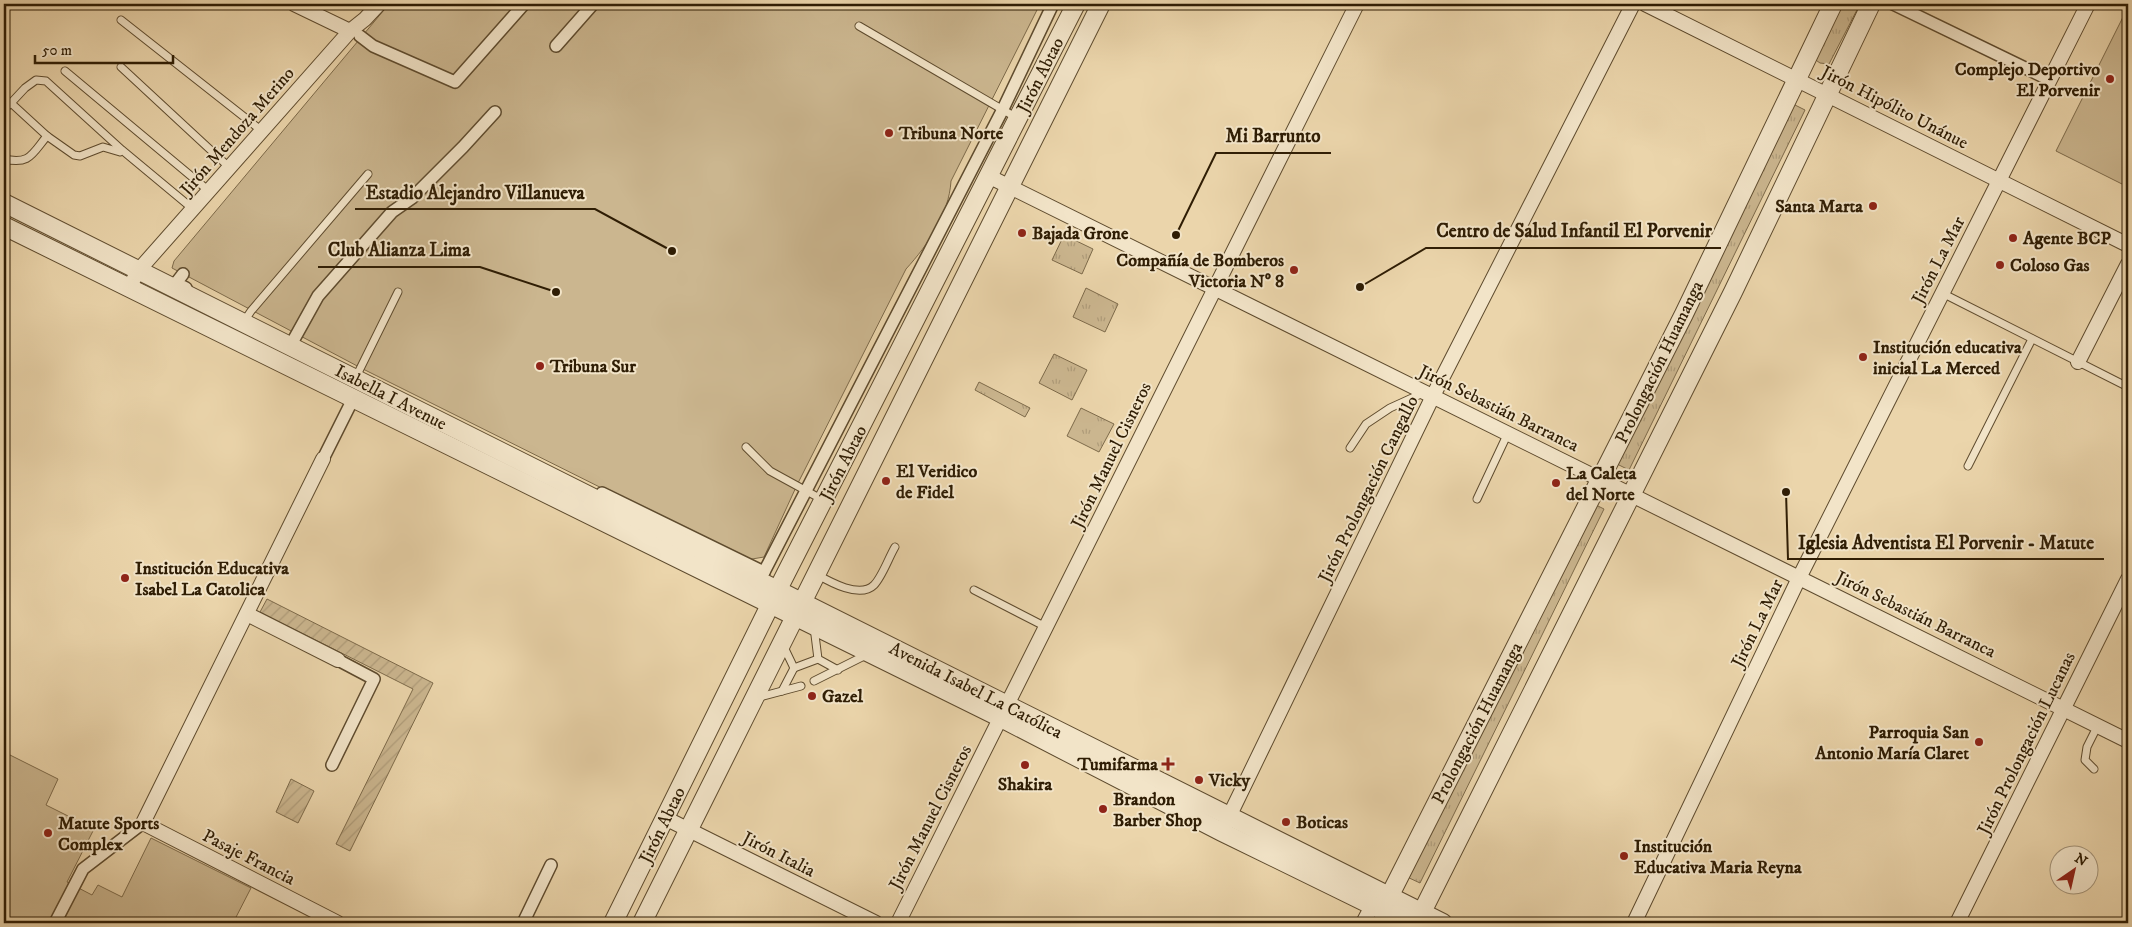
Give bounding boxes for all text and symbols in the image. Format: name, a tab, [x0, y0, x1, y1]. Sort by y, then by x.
scale bar	[35, 32, 172, 64]
street label: Jirón Abtao	[1012, 34, 1069, 119]
text: 50 m	[42, 41, 72, 60]
place label: Complejo Deportivo El Porvenir	[1955, 59, 2100, 102]
street label: Jirón Hipólito Unánue	[1816, 60, 1972, 154]
street label: Jirón Mendoza Merino	[175, 63, 300, 202]
marker: Complejo Deportivo El Porvenir	[2104, 73, 2116, 85]
callout: Mi Barrunto	[1216, 119, 1331, 153]
place label: Tribuna Norte	[898, 123, 1004, 145]
text: Mi Barrunto	[1226, 125, 1320, 148]
marker: Tribuna Norte	[883, 127, 895, 139]
callout: Estadio Alejandro Villanueva	[355, 175, 595, 209]
text: Estadio Alejandro Villanueva	[365, 182, 586, 206]
place label: Santa Marta	[1775, 196, 1863, 218]
marker: Santa Marta	[1867, 200, 1879, 212]
street label: Jirón La Mar	[1907, 213, 1970, 310]
callout: Centro de Salud Infantil El Porvenir	[1426, 214, 1721, 248]
text: Centro de Salud Infantil El Porvenir	[1436, 220, 1713, 243]
place label: Bajada Grone	[1032, 223, 1129, 245]
marker: Bajada Grone	[1016, 227, 1028, 239]
place label: Agente BCP	[2022, 228, 2111, 250]
marker: Agente BCP	[2007, 232, 2019, 244]
callout: Club Alianza Lima	[318, 233, 480, 267]
text: Club Alianza Lima	[328, 239, 471, 262]
place label: Compañía de Bomberos Victoria Nº 8	[1116, 250, 1284, 293]
place label: Coloso Gas	[2010, 255, 2090, 277]
marker: Coloso Gas	[1994, 259, 2006, 271]
marker: Compañía de Bomberos Victoria Nº 8	[1288, 264, 1300, 276]
street label: Prolongación Huamanga	[1611, 277, 1709, 447]
place label: Institución educativa inicial La Merced	[1873, 337, 2022, 380]
marker: Institución educativa inicial La Merced	[1857, 351, 1869, 363]
place label: Tribuna Sur	[549, 356, 636, 378]
street label: Isabella I Avenue	[331, 360, 450, 435]
marker: Tribuna Sur	[534, 360, 546, 372]
street label: Jirón Sebastián Barranca	[1413, 360, 1582, 457]
street label: Jirón Manuel Cisneros	[1066, 379, 1157, 534]
street label: Jirón Prolongación Cangallo	[1313, 392, 1424, 588]
street label: Jirón Abtao	[815, 422, 872, 507]
place label: El Veridico de Fidel	[896, 461, 978, 504]
place label: La Caleta del Norte	[1566, 463, 1637, 506]
marker: El Veridico de Fidel	[880, 475, 892, 487]
marker: La Caleta del Norte	[1550, 477, 1562, 489]
callout: Iglesia Adventista El Porvenir - Matute	[1788, 525, 2104, 559]
text: Iglesia Adventista El Porvenir - Matute	[1798, 532, 2094, 555]
place label: Institución Educativa Isabel La Catolica	[135, 558, 289, 601]
street label: Jirón Sebastián Barranca	[1830, 566, 1999, 663]
marker: Institución Educativa Isabel La Catolica	[119, 572, 131, 584]
street label: Jirón La Mar	[1726, 575, 1789, 673]
street label: Avenida Isabel La Católica	[885, 638, 1066, 744]
street label: Prolongación Huamanga	[1428, 639, 1528, 808]
street label: Jirón Prolongación Lucanas	[1972, 649, 2081, 840]
place label: Gazel	[822, 686, 863, 708]
marker: Gazel	[806, 690, 818, 702]
place label: Parroquia San Antonio María Claret	[1814, 722, 1970, 765]
marker: Parroquia San Antonio María Claret	[1973, 736, 1985, 748]
street label: Jirón Manuel Cisneros	[884, 741, 977, 895]
place label: Tumifarma	[1077, 754, 1158, 776]
marker: Tumifarma	[1162, 758, 1174, 770]
marker: Shakira	[1019, 759, 1031, 771]
place label: Vicky	[1208, 770, 1251, 792]
place label: Shakira	[998, 774, 1053, 796]
marker: Vicky	[1193, 774, 1205, 786]
street label: Jirón Abtao	[634, 783, 691, 869]
place label: Brandon Barber Shop	[1113, 789, 1202, 832]
marker: Brandon Barber Shop	[1097, 803, 1109, 815]
place label: Boticas	[1296, 812, 1348, 834]
place label: Matute Sports Complex	[58, 813, 159, 856]
marker: Boticas	[1280, 816, 1292, 828]
street label: Pasaje Francia	[198, 825, 299, 891]
street label: Jirón Italia	[737, 826, 819, 883]
marker: Matute Sports Complex	[42, 827, 54, 839]
place label: Institución Educativa Maria Reyna	[1634, 836, 1802, 879]
north arrow	[2050, 844, 2100, 894]
text: N	[2071, 849, 2091, 871]
marker: Institución Educativa Maria Reyna	[1618, 850, 1630, 862]

